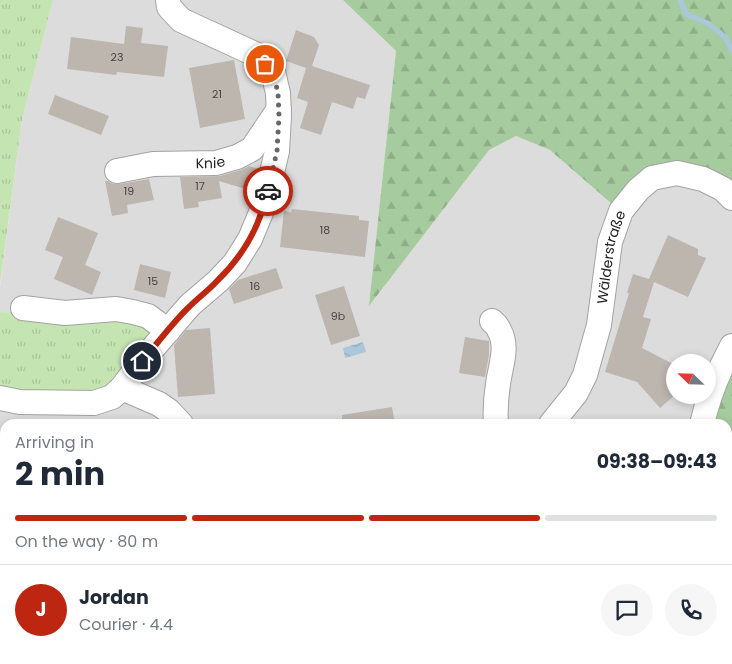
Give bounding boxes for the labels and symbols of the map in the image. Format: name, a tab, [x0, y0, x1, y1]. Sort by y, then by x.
pin	[244, 43, 286, 85]
house number: 23	[111, 49, 123, 65]
house number: 21	[212, 86, 222, 102]
street label: Knie	[195, 151, 228, 173]
courier	[243, 166, 293, 216]
house number: 17	[195, 178, 205, 194]
house number: 19	[124, 183, 134, 199]
street label: Wälderstraße	[592, 207, 631, 305]
house number: 18	[320, 222, 330, 238]
house number: 15	[148, 273, 158, 289]
house number: 16	[250, 278, 260, 294]
house number: 9b	[331, 308, 345, 324]
pin	[121, 340, 163, 382]
north arrow	[666, 354, 716, 404]

